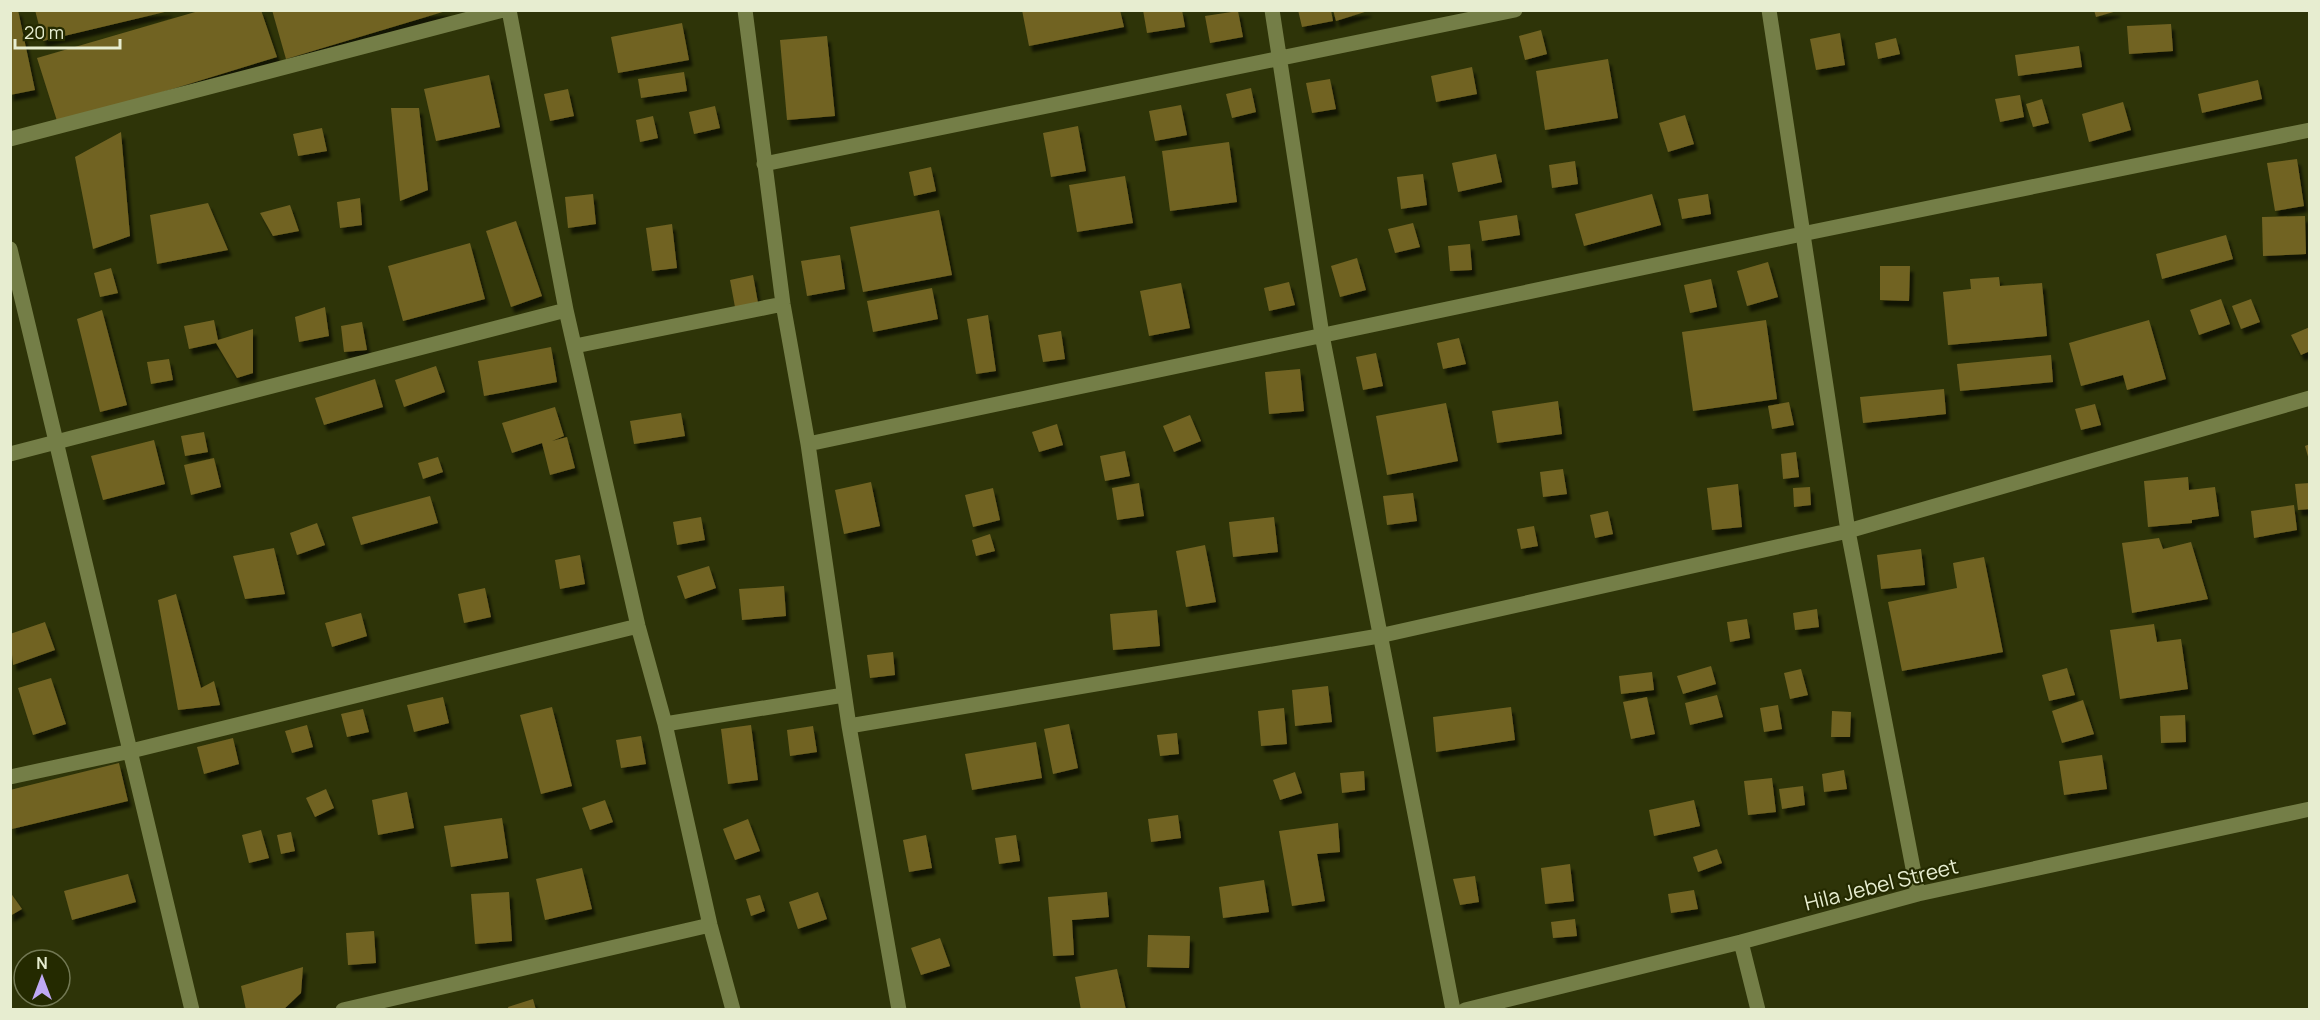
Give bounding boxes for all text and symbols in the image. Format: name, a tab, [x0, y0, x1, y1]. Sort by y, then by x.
scale bar	[15, 12, 120, 50]
text: 20 m	[24, 20, 64, 44]
street label: Hila Jebel Street	[1801, 851, 1961, 917]
north arrow	[12, 948, 72, 1008]
text: N	[36, 952, 48, 974]

